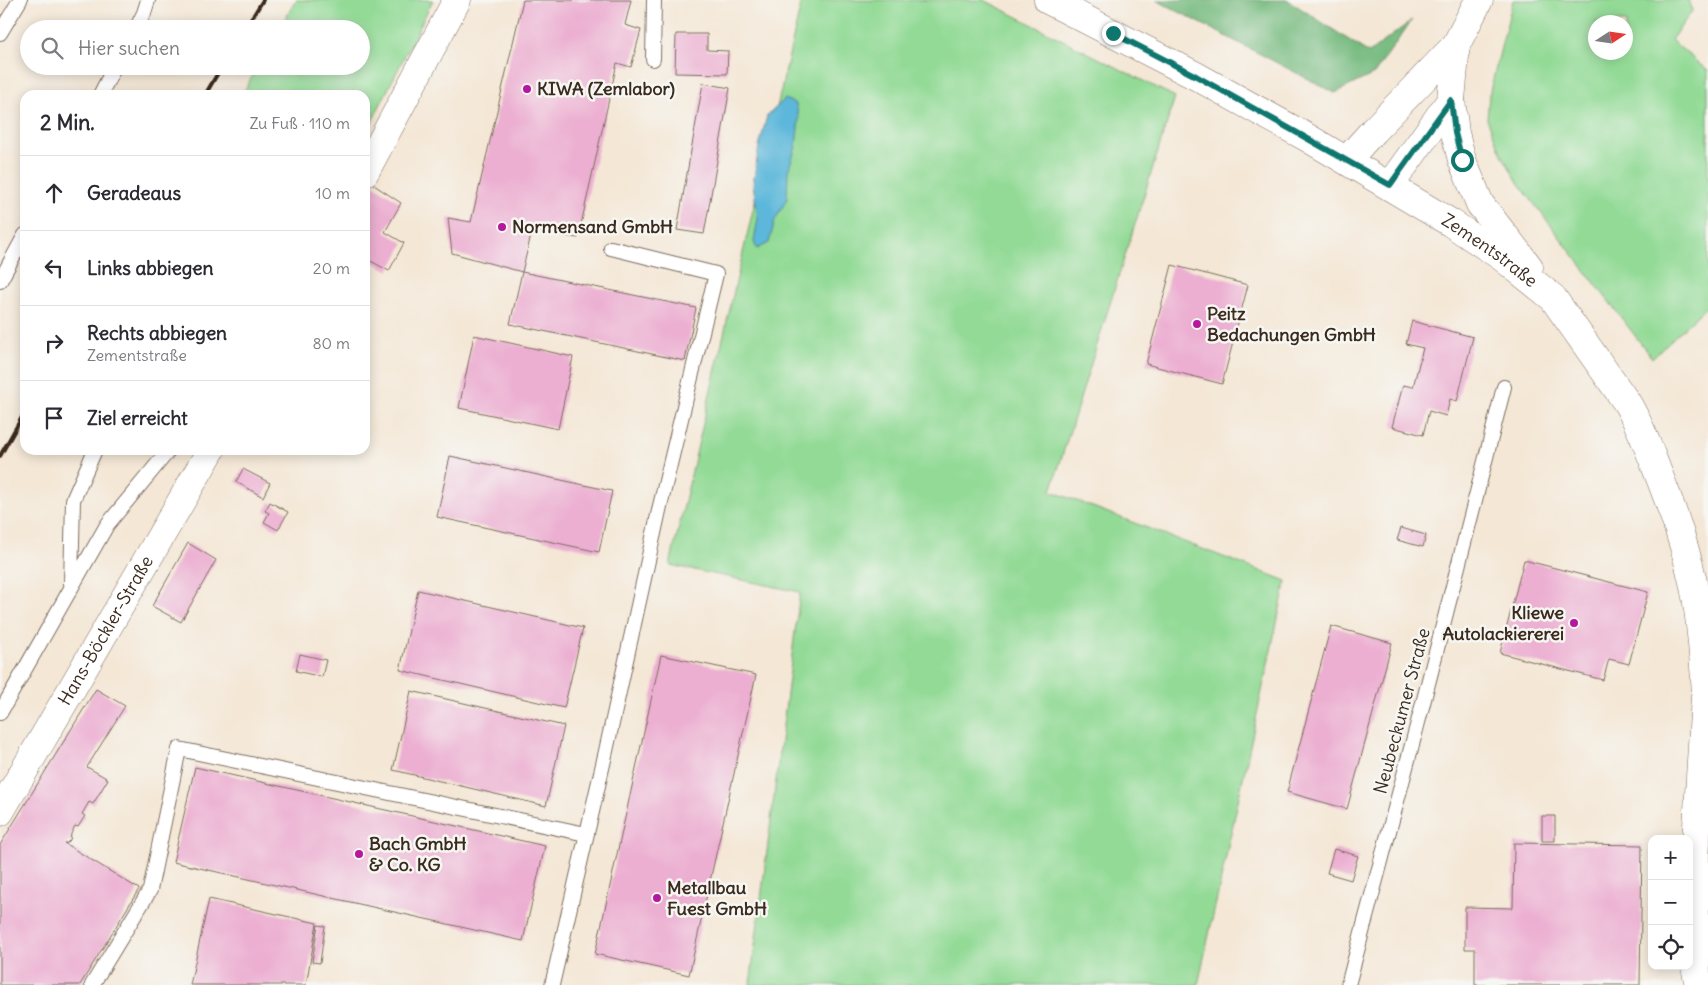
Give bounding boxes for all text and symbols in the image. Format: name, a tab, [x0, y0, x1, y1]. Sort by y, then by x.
north arrow	[1588, 15, 1633, 60]
search box	[20, 20, 370, 75]
route end	[1102, 22, 1125, 45]
icon: search	[38, 34, 66, 62]
text: Hier suchen	[78, 36, 180, 60]
place label: KIWA (Zemlabor)	[537, 77, 675, 100]
marker: KIWA (Zemlabor)	[521, 83, 533, 95]
text: 2 Min.	[40, 109, 95, 136]
text: Zu Fuß · 110 m	[249, 113, 350, 133]
route start	[1451, 149, 1474, 172]
icon: ahead	[40, 179, 68, 207]
text: Geradeaus	[87, 181, 181, 205]
text: 10 m	[315, 183, 350, 203]
street label: Zementstraße	[1438, 208, 1542, 292]
place label: Normensand GmbH	[512, 215, 673, 238]
marker: Normensand GmbH	[496, 221, 508, 233]
icon: left	[40, 254, 68, 282]
text: Links abbiegen	[87, 256, 214, 280]
text: 20 m	[313, 258, 350, 278]
place label: Peitz Bedachungen GmbH	[1207, 302, 1376, 346]
marker: Peitz Bedachungen GmbH	[1191, 318, 1203, 330]
text: Rechts abbiegen	[87, 321, 227, 345]
icon: right	[40, 329, 68, 357]
text: 80 m	[312, 333, 350, 353]
text: Zementstraße	[87, 345, 187, 365]
icon: arrive	[40, 404, 68, 432]
text: Ziel erreicht	[87, 406, 188, 430]
street label: Hans-Böckler-Straße	[53, 551, 158, 709]
place label: Kliewe Autolackiererei	[1442, 601, 1564, 645]
marker: Kliewe Autolackiererei	[1568, 617, 1580, 629]
street label: Neubeckumer Straße	[1368, 625, 1435, 796]
place label: Bach GmbH & Co. KG	[369, 832, 467, 876]
map controls	[1648, 835, 1693, 970]
button: +	[1648, 835, 1693, 880]
marker: Bach GmbH & Co. KG	[353, 848, 365, 860]
place label: Metallbau Fuest GmbH	[667, 876, 767, 920]
button: −	[1648, 880, 1693, 925]
marker: Metallbau Fuest GmbH	[651, 892, 663, 904]
button: locate	[1648, 925, 1693, 970]

